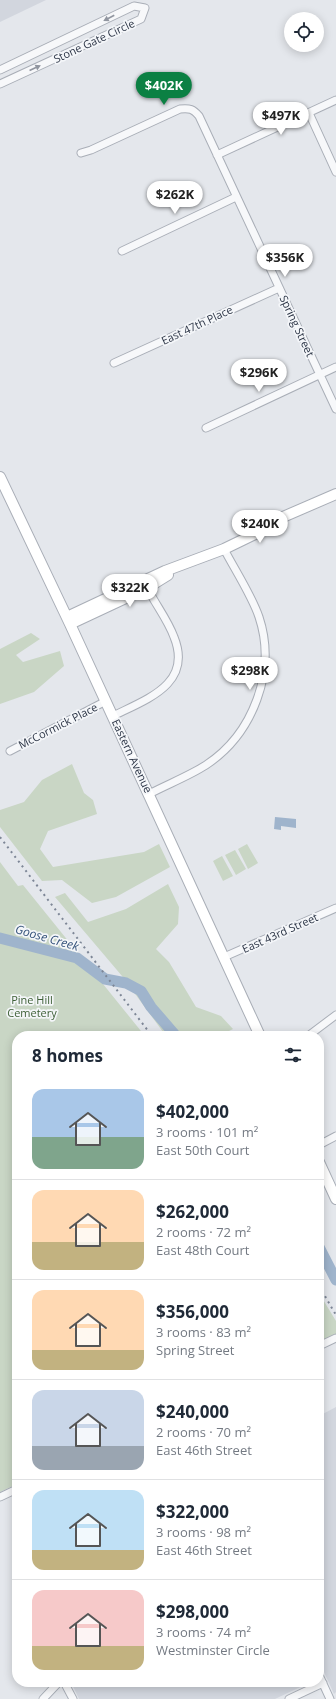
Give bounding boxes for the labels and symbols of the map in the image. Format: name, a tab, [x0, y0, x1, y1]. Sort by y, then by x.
street label: Stone Gate Circle	[51, 15, 137, 66]
one-way arrow	[103, 15, 115, 21]
one-way arrow	[30, 65, 41, 71]
pin: $402K	[136, 72, 192, 106]
pin: $497K	[253, 102, 309, 136]
pin: $262K	[147, 181, 203, 215]
pin: $356K	[257, 244, 313, 278]
street label: Spring Street	[277, 293, 318, 359]
street label: East 47th Place	[159, 301, 235, 348]
pin: $296K	[231, 359, 287, 393]
pin: $240K	[232, 510, 288, 544]
pin: $322K	[102, 574, 158, 608]
pin: $298K	[222, 657, 278, 691]
street label: McCormick Place	[16, 699, 100, 752]
street label: Eastern Avenue	[109, 716, 156, 795]
street label: East 43rd Street	[239, 909, 320, 956]
water label: Goose Creek	[13, 920, 82, 955]
park label: Pine Hill Cemetery	[7, 992, 57, 1020]

